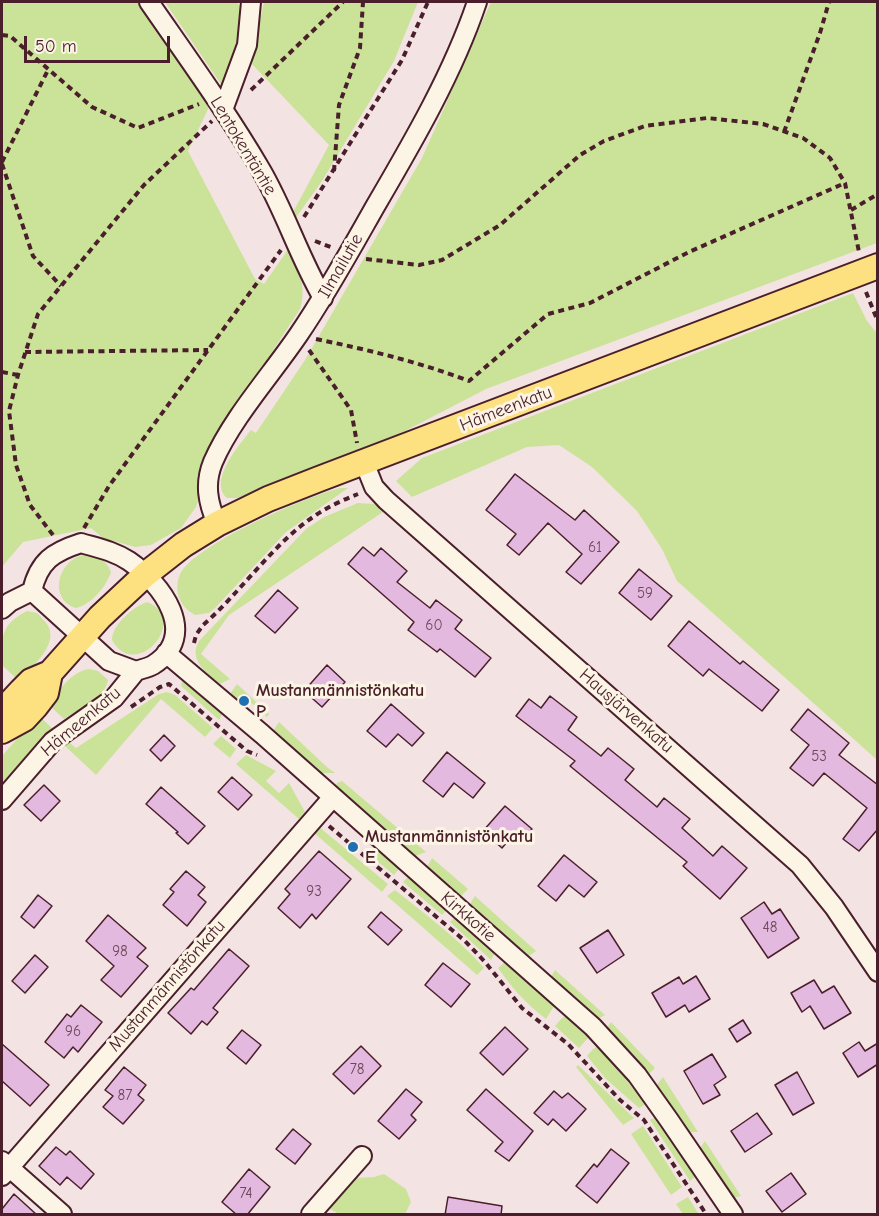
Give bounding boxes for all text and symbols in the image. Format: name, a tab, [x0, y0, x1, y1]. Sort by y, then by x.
scale bar	[27, 24, 172, 62]
text: 50 m	[35, 36, 77, 57]
street label: Lentokentäntie	[205, 93, 281, 199]
street label: Ilmailutie	[314, 230, 368, 302]
street label: Hämeenkatu	[457, 382, 555, 436]
house number: 61	[588, 539, 602, 557]
house number: 59	[637, 585, 653, 603]
house number: 60	[425, 617, 443, 635]
street label: Hausjärvenkatu	[574, 664, 678, 758]
place label: Mustanmännistönkatu P	[256, 680, 424, 722]
street label: Hämeenkatu	[37, 683, 125, 761]
marker: Mustanmännistönkatu P	[237, 694, 251, 708]
house number: 53	[811, 748, 827, 766]
place label: Mustanmännistönkatu E	[365, 826, 533, 868]
marker: Mustanmännistönkatu E	[346, 840, 360, 854]
house number: 93	[306, 883, 322, 901]
street label: Kirkkotie	[436, 887, 500, 947]
street label: Mustanmännistönkatu	[104, 916, 230, 1056]
house number: 48	[763, 919, 777, 937]
house number: 98	[112, 943, 128, 961]
house number: 96	[65, 1023, 81, 1041]
house number: 78	[350, 1061, 364, 1079]
house number: 87	[118, 1087, 132, 1105]
house number: 74	[239, 1185, 253, 1203]

